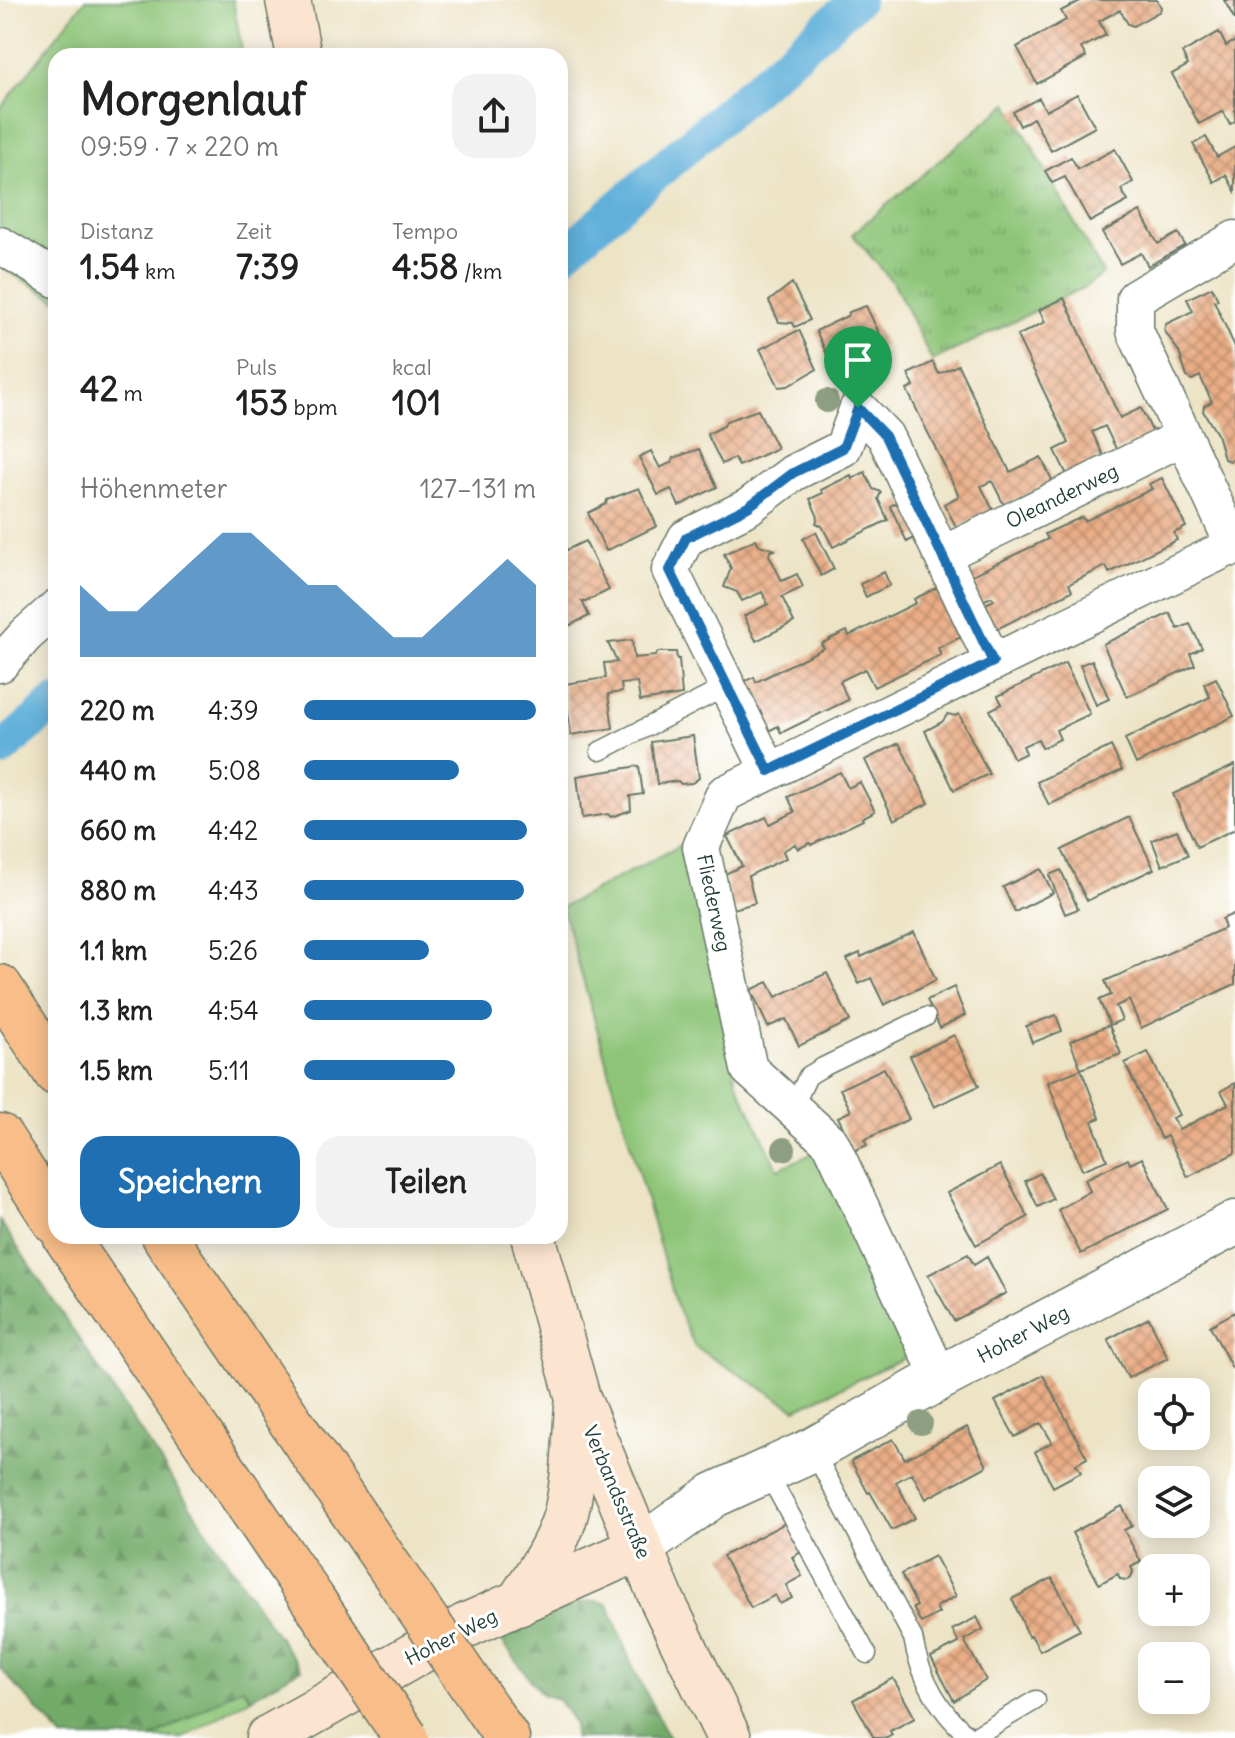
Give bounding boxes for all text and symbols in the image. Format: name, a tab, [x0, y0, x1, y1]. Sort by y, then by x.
text: Morgenlauf	[80, 72, 306, 127]
button: share	[452, 74, 536, 158]
text: 09:59 · 7 × 220 m	[80, 130, 279, 163]
text: Distanz	[80, 217, 154, 245]
text: Zeit	[236, 217, 272, 245]
text: Tempo	[392, 217, 458, 245]
text: 1.54	[80, 245, 140, 288]
text: 7:39	[236, 245, 299, 288]
text: 4:58	[392, 245, 458, 288]
text: km	[140, 257, 176, 285]
text: /km	[458, 257, 502, 285]
pin	[824, 326, 892, 408]
icon: arrive	[836, 338, 880, 382]
text: Puls	[236, 353, 277, 381]
text: kcal	[392, 353, 432, 381]
text: 42	[80, 367, 118, 410]
text: m	[118, 379, 143, 407]
text: 153	[236, 381, 288, 424]
text: 101	[392, 381, 441, 424]
text: bpm	[288, 393, 338, 421]
street label: Oleanderweg	[1001, 458, 1122, 534]
text: Höhenmeter	[80, 472, 227, 505]
text: 127–131 m	[420, 472, 536, 505]
text: 220 m	[80, 694, 155, 727]
text: 4:39	[208, 694, 259, 727]
text: 440 m	[80, 754, 156, 787]
text: 5:08	[208, 754, 261, 787]
text: 660 m	[80, 814, 156, 847]
text: 4:42	[208, 814, 258, 847]
street label: Fliederweg	[692, 852, 737, 954]
text: 880 m	[80, 874, 156, 907]
text: 4:43	[208, 874, 259, 907]
text: 1.1 km	[80, 934, 147, 967]
text: 5:26	[208, 934, 258, 967]
text: 1.3 km	[80, 994, 153, 1027]
text: 4:54	[208, 994, 259, 1027]
text: 1.5 km	[80, 1054, 153, 1087]
text: 5:11	[208, 1054, 249, 1087]
button: Speichern	[80, 1136, 300, 1228]
button: Teilen	[316, 1136, 536, 1228]
street label: Hoher Weg	[973, 1299, 1073, 1368]
map controls	[1138, 1378, 1210, 1714]
button: locate	[1138, 1378, 1210, 1450]
street label: Verbandsstraße	[578, 1421, 657, 1562]
button: layers	[1138, 1466, 1210, 1538]
button: +	[1138, 1554, 1210, 1626]
street label: Hoher Weg	[400, 1603, 501, 1670]
button: −	[1138, 1642, 1210, 1714]

